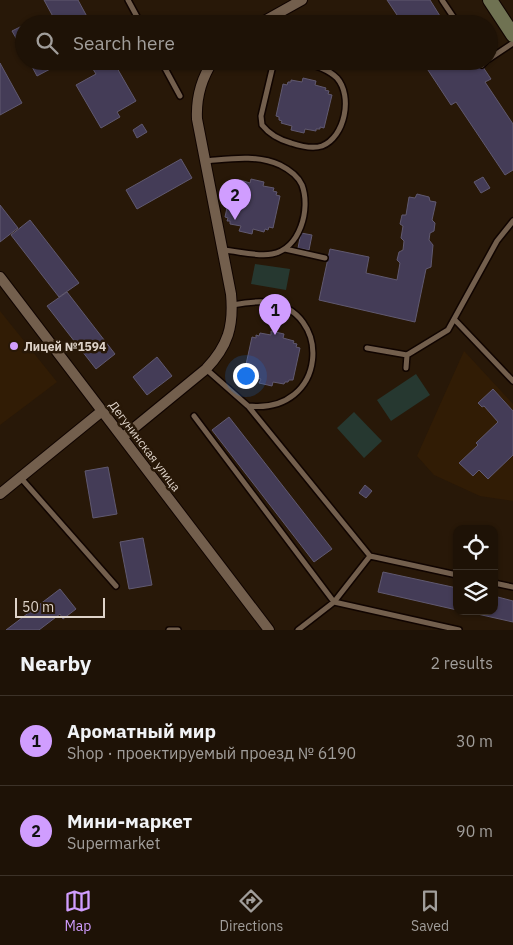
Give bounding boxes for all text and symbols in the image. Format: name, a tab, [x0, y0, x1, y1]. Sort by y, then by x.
search box	[15, 15, 498, 70]
icon: search	[33, 29, 61, 57]
text: Search here	[73, 31, 175, 55]
pin: 2	[219, 179, 251, 220]
pin: 1	[259, 294, 291, 335]
place label: Лицей №1594	[24, 339, 106, 354]
marker: Лицей №1594	[8, 340, 20, 352]
your location	[233, 363, 259, 389]
street label: Дегунинская улица	[106, 398, 184, 495]
map controls	[453, 525, 498, 615]
button: locate	[453, 525, 498, 570]
button: layers	[453, 570, 498, 615]
scale bar	[15, 595, 105, 618]
text: 50 m	[22, 598, 54, 616]
text: Nearby	[20, 649, 91, 677]
text: 2 results	[430, 653, 493, 673]
text: Ароматный мир	[67, 719, 216, 743]
text: 1	[31, 731, 41, 751]
text: 30 m	[456, 731, 493, 751]
text: Shop · проектируемый проезд № 6190	[67, 743, 356, 763]
text: Мини-маркет	[67, 809, 192, 833]
text: 2	[31, 821, 41, 841]
text: 90 m	[456, 821, 493, 841]
text: Supermarket	[67, 833, 160, 853]
tab: Map	[64, 887, 92, 935]
tab: Directions	[220, 887, 283, 935]
tab: Saved	[411, 887, 449, 935]

